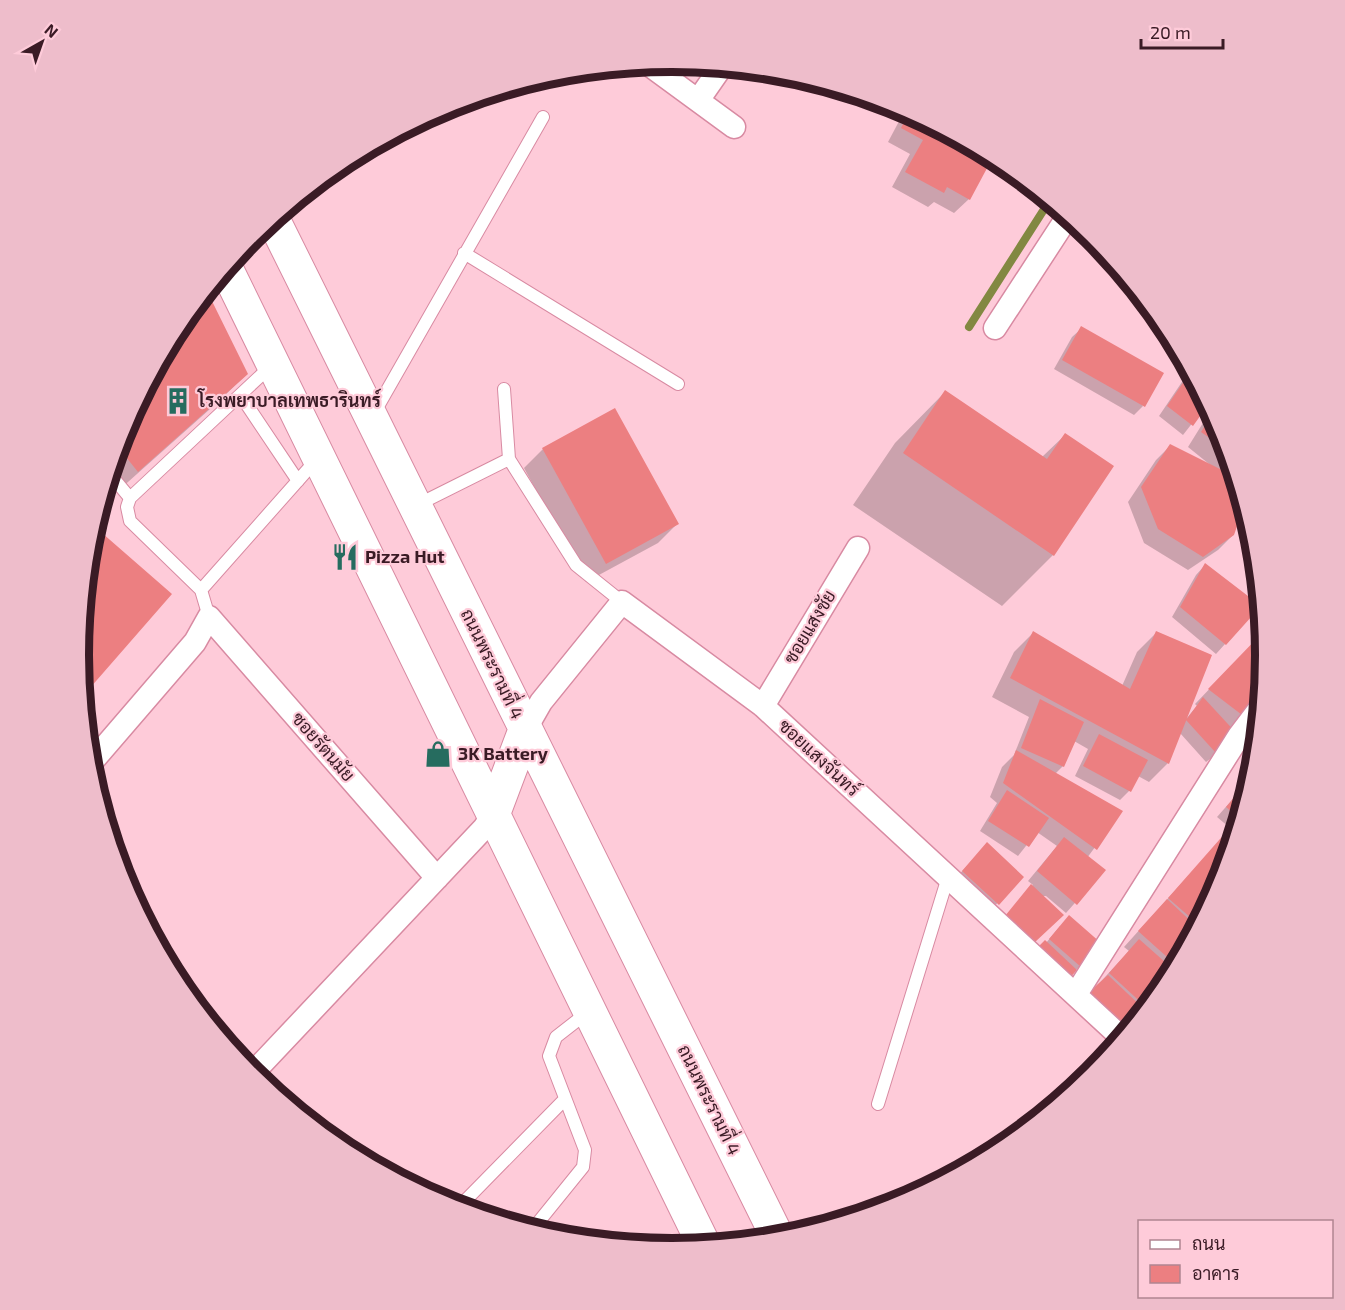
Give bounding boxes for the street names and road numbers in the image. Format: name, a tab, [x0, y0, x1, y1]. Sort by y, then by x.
street label: ซอยแสงชัย	[779, 586, 840, 667]
street label: ถนนพระรามที่ 4	[457, 603, 533, 722]
street label: ซอยรัตนมัย	[288, 707, 360, 785]
street label: ซอยแสงจันทร์	[775, 713, 866, 801]
street label: ถนนพระรามที่ 4	[674, 1039, 750, 1158]

